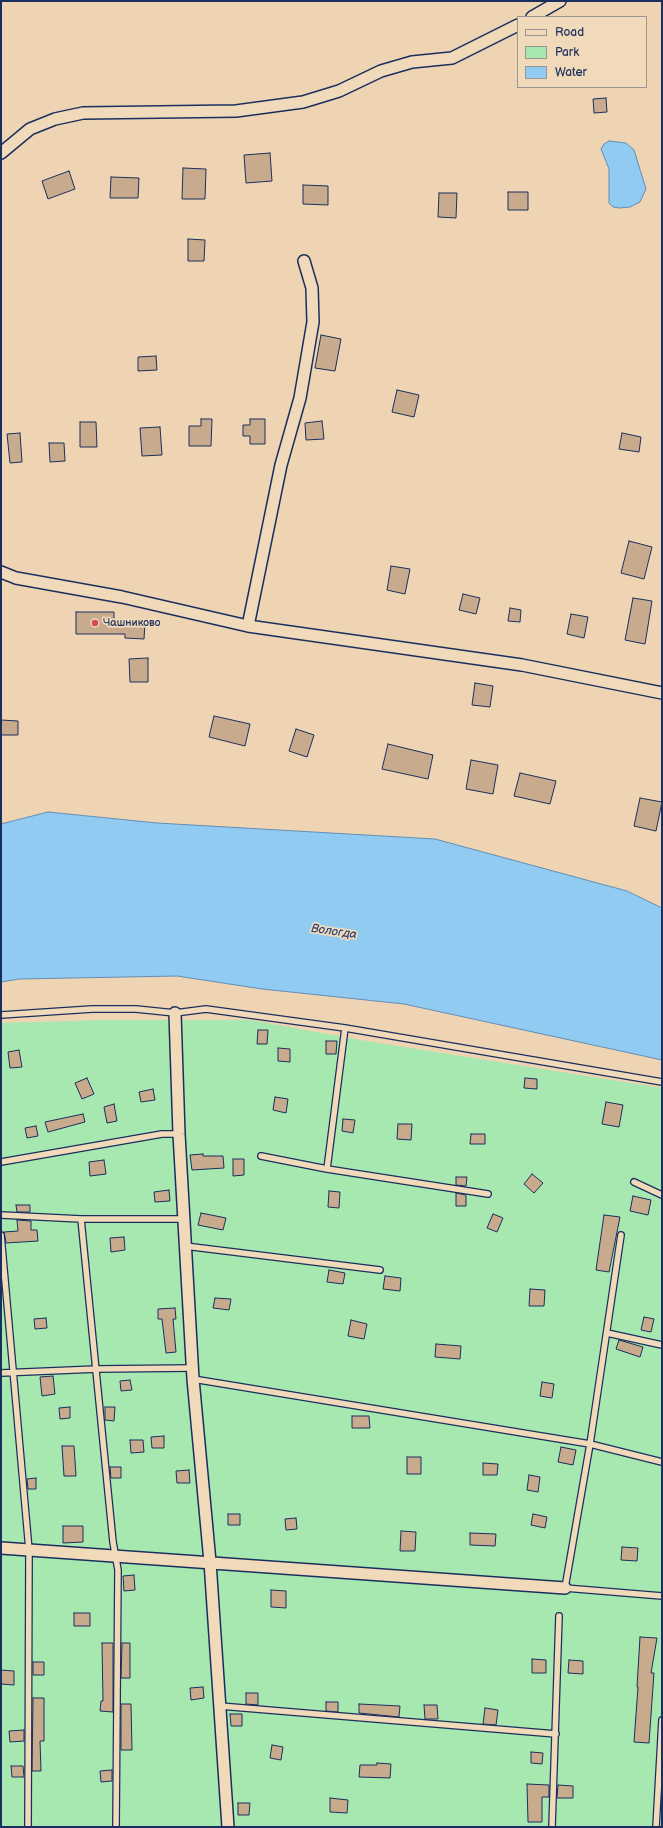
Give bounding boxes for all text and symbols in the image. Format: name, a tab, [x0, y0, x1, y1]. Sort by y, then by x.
legend	[517, 16, 647, 88]
text: Road	[555, 25, 584, 40]
text: Park	[555, 45, 579, 60]
text: Water	[555, 65, 587, 80]
place label: Чашниково	[103, 616, 161, 630]
marker: Чашниково	[90, 618, 100, 628]
water label: Вологда	[310, 922, 358, 942]

